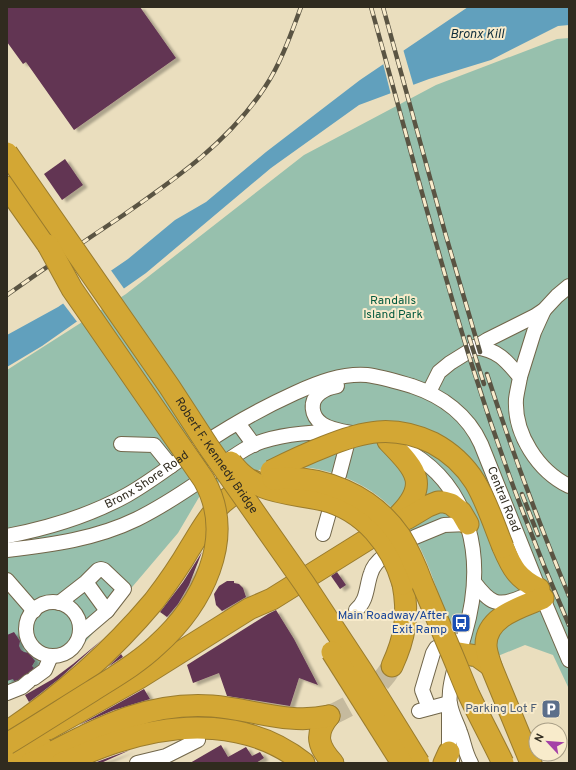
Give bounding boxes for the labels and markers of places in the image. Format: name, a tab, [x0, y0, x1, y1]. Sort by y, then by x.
place label: Main Roadway/After Exit Ramp	[338, 608, 447, 638]
bus stop icon: Main Roadway/After Exit Ramp	[450, 612, 472, 634]
parking icon: Parking Lot F	[540, 698, 562, 720]
place label: Parking Lot F	[465, 701, 537, 717]

